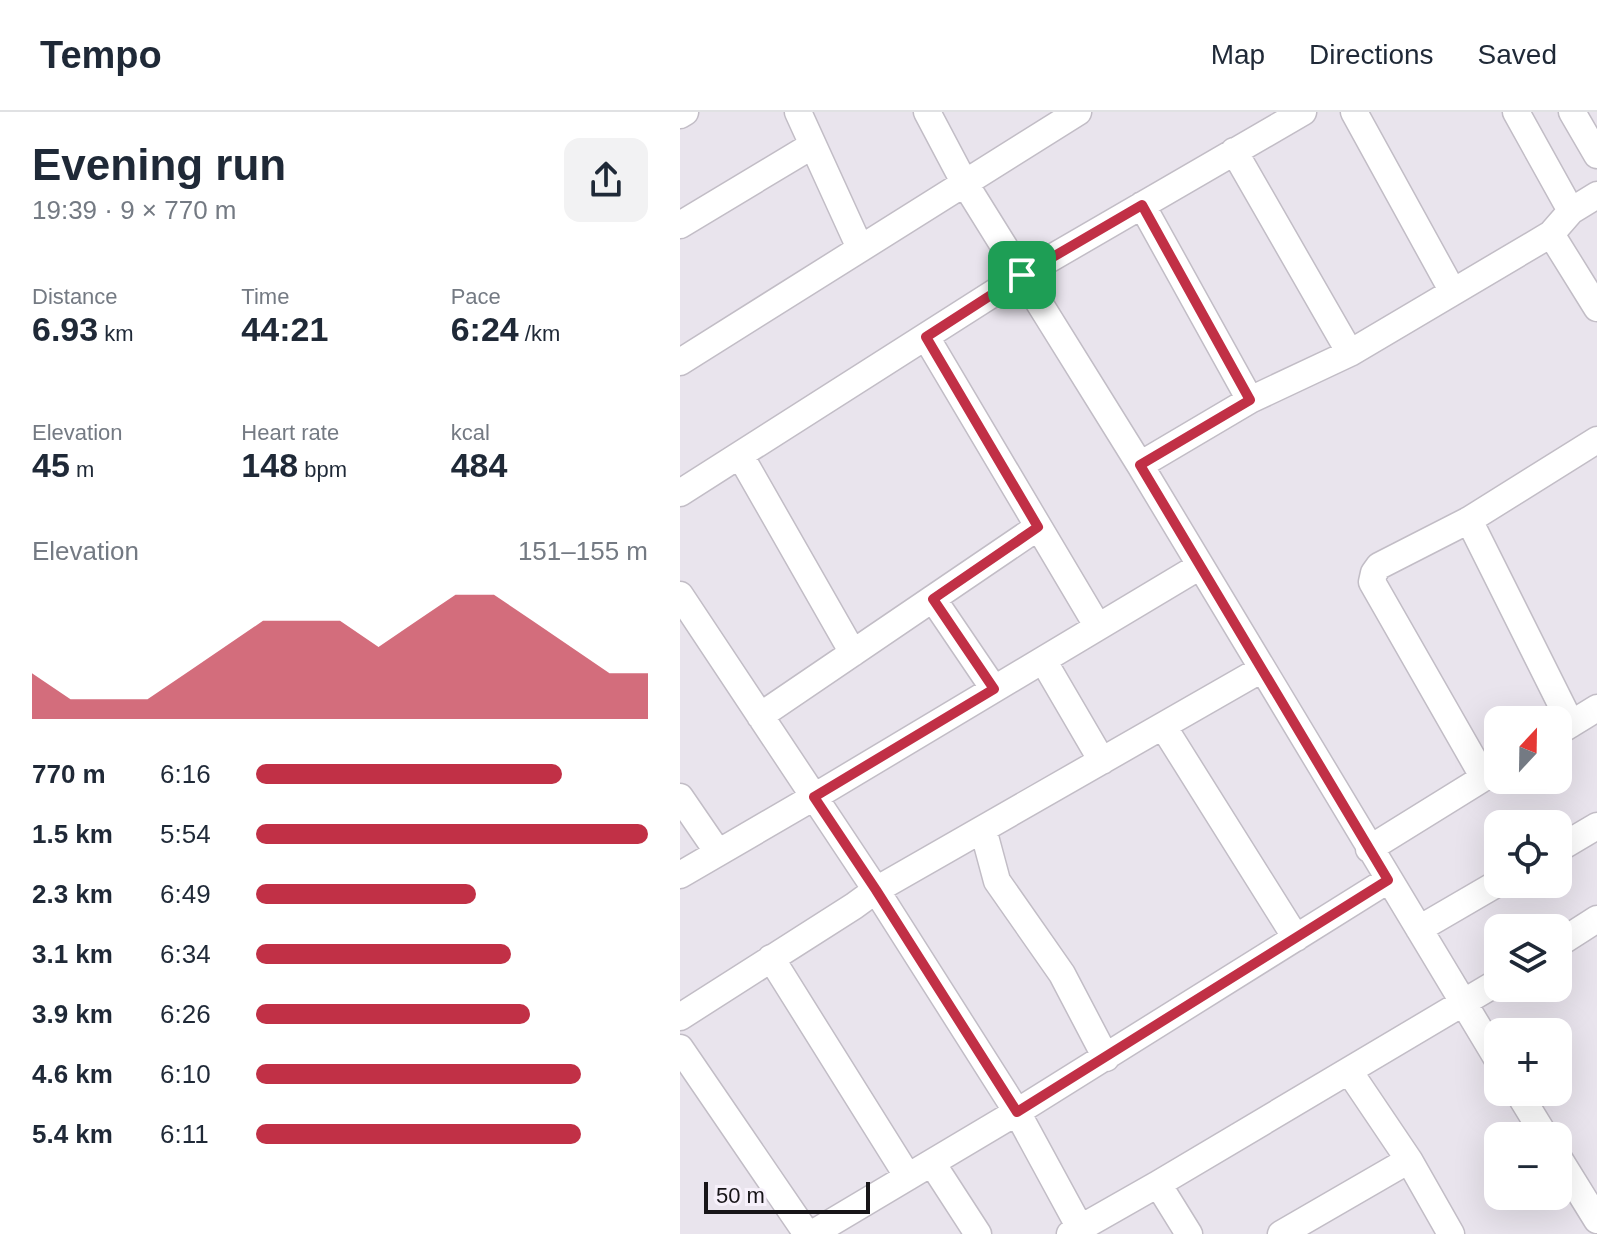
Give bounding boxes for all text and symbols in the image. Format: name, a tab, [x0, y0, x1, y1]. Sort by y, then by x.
text: Tempo	[40, 34, 162, 76]
text: Map	[1211, 39, 1265, 70]
text: Directions	[1309, 39, 1434, 70]
text: Saved	[1478, 39, 1557, 70]
button: share	[564, 138, 648, 222]
text: Evening run	[32, 140, 286, 189]
text: 19:39 · 9 × 770 m	[32, 195, 237, 225]
pin	[988, 241, 1056, 309]
icon: arrive	[1000, 253, 1044, 297]
text: Distance	[32, 284, 118, 309]
text: Time	[241, 284, 289, 309]
text: Pace	[451, 284, 501, 309]
text: 6.93	[32, 310, 98, 348]
text: 44:21	[241, 310, 328, 348]
text: 6:24	[451, 310, 519, 348]
text: km	[98, 321, 134, 346]
text: /km	[519, 321, 560, 346]
text: Elevation	[32, 420, 123, 445]
text: Heart rate	[241, 420, 339, 445]
text: kcal	[451, 420, 490, 445]
text: 45	[32, 446, 70, 484]
text: 148	[241, 446, 298, 484]
text: 484	[451, 446, 507, 484]
text: m	[70, 457, 94, 482]
text: bpm	[298, 457, 347, 482]
text: Elevation	[32, 536, 139, 566]
text: 151–155 m	[518, 536, 648, 566]
north arrow	[1484, 706, 1572, 794]
map controls	[1484, 706, 1572, 1210]
text: 770 m	[32, 759, 106, 789]
text: 6:16	[160, 759, 211, 789]
button: locate	[1484, 810, 1572, 898]
text: 1.5 km	[32, 819, 113, 849]
text: 5:54	[160, 819, 211, 849]
text: 2.3 km	[32, 879, 113, 909]
text: 6:49	[160, 879, 211, 909]
button: layers	[1484, 914, 1572, 1002]
text: 3.1 km	[32, 939, 113, 969]
text: 6:34	[160, 939, 211, 969]
text: 3.9 km	[32, 999, 113, 1029]
text: 6:26	[160, 999, 211, 1029]
button: +	[1484, 1018, 1572, 1106]
text: 4.6 km	[32, 1059, 113, 1089]
text: 6:10	[160, 1059, 211, 1089]
text: 5.4 km	[32, 1119, 113, 1149]
text: 6:11	[160, 1119, 209, 1149]
button: −	[1484, 1122, 1572, 1210]
scale bar	[704, 1178, 870, 1214]
text: 50 m	[716, 1183, 765, 1208]

